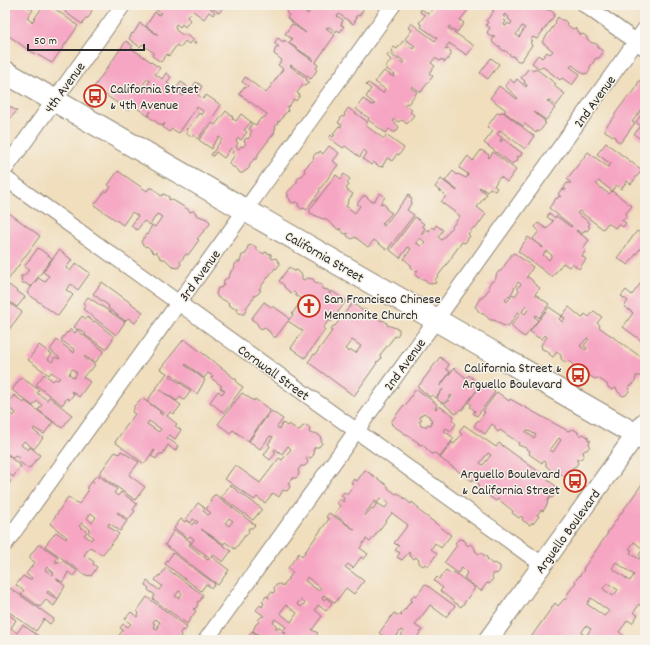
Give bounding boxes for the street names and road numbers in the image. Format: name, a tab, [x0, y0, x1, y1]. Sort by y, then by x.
street label: 4th Avenue	[40, 58, 91, 118]
street label: 2nd Avenue	[570, 72, 622, 133]
street label: California Street	[281, 227, 367, 289]
street label: 3rd Avenue	[175, 246, 226, 306]
street label: 2nd Avenue	[380, 335, 432, 396]
street label: Cornwall Street	[233, 341, 313, 406]
street label: Arguello Boulevard	[531, 486, 606, 578]

